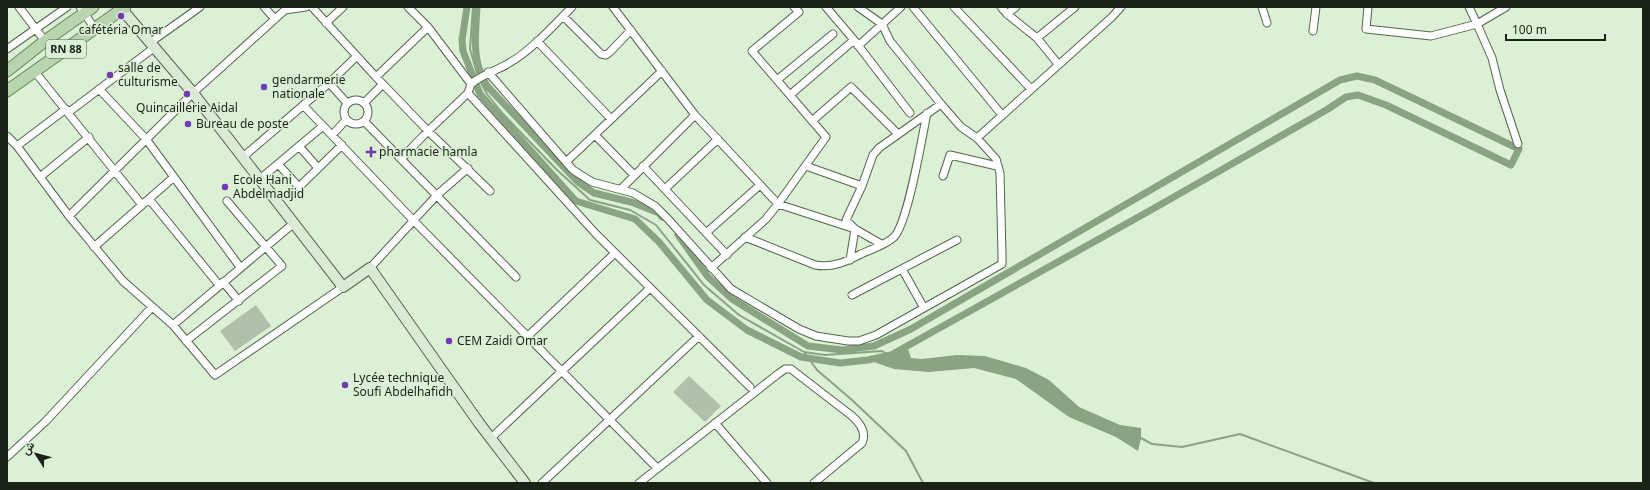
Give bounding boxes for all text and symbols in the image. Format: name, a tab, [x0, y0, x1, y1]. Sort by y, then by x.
marker: cafétéria Omar	[116, 11, 126, 21]
scale bar	[1506, 16, 1605, 42]
place label: cafétéria Omar	[79, 21, 163, 38]
text: 100 m	[1512, 21, 1547, 38]
road number: RN 88	[46, 40, 86, 58]
place label: salle de culturisme	[118, 59, 178, 90]
marker: salle de culturisme	[105, 70, 115, 80]
place label: gendarmerie nationale	[272, 71, 346, 102]
marker: gendarmerie nationale	[259, 82, 269, 92]
marker: Quincaillerie Aidal	[182, 89, 192, 99]
place label: Quincaillerie Aidal	[136, 99, 238, 116]
place label: Bureau de poste	[196, 115, 289, 132]
marker: Bureau de poste	[183, 119, 193, 129]
place label: pharmacie hamla	[379, 143, 477, 160]
marker: pharmacie hamla	[366, 147, 376, 157]
place label: Ecole Hani Abdelmadjid	[233, 171, 304, 202]
marker: Ecole Hani Abdelmadjid	[220, 182, 230, 192]
place label: CEM Zaidi Omar	[457, 332, 548, 349]
marker: CEM Zaidi Omar	[444, 336, 454, 346]
place label: Lycée technique Soufi Abdelhafidh	[353, 369, 453, 400]
marker: Lycée technique Soufi Abdelhafidh	[340, 380, 350, 390]
north arrow	[16, 434, 56, 474]
text: ش	[18, 438, 37, 458]

